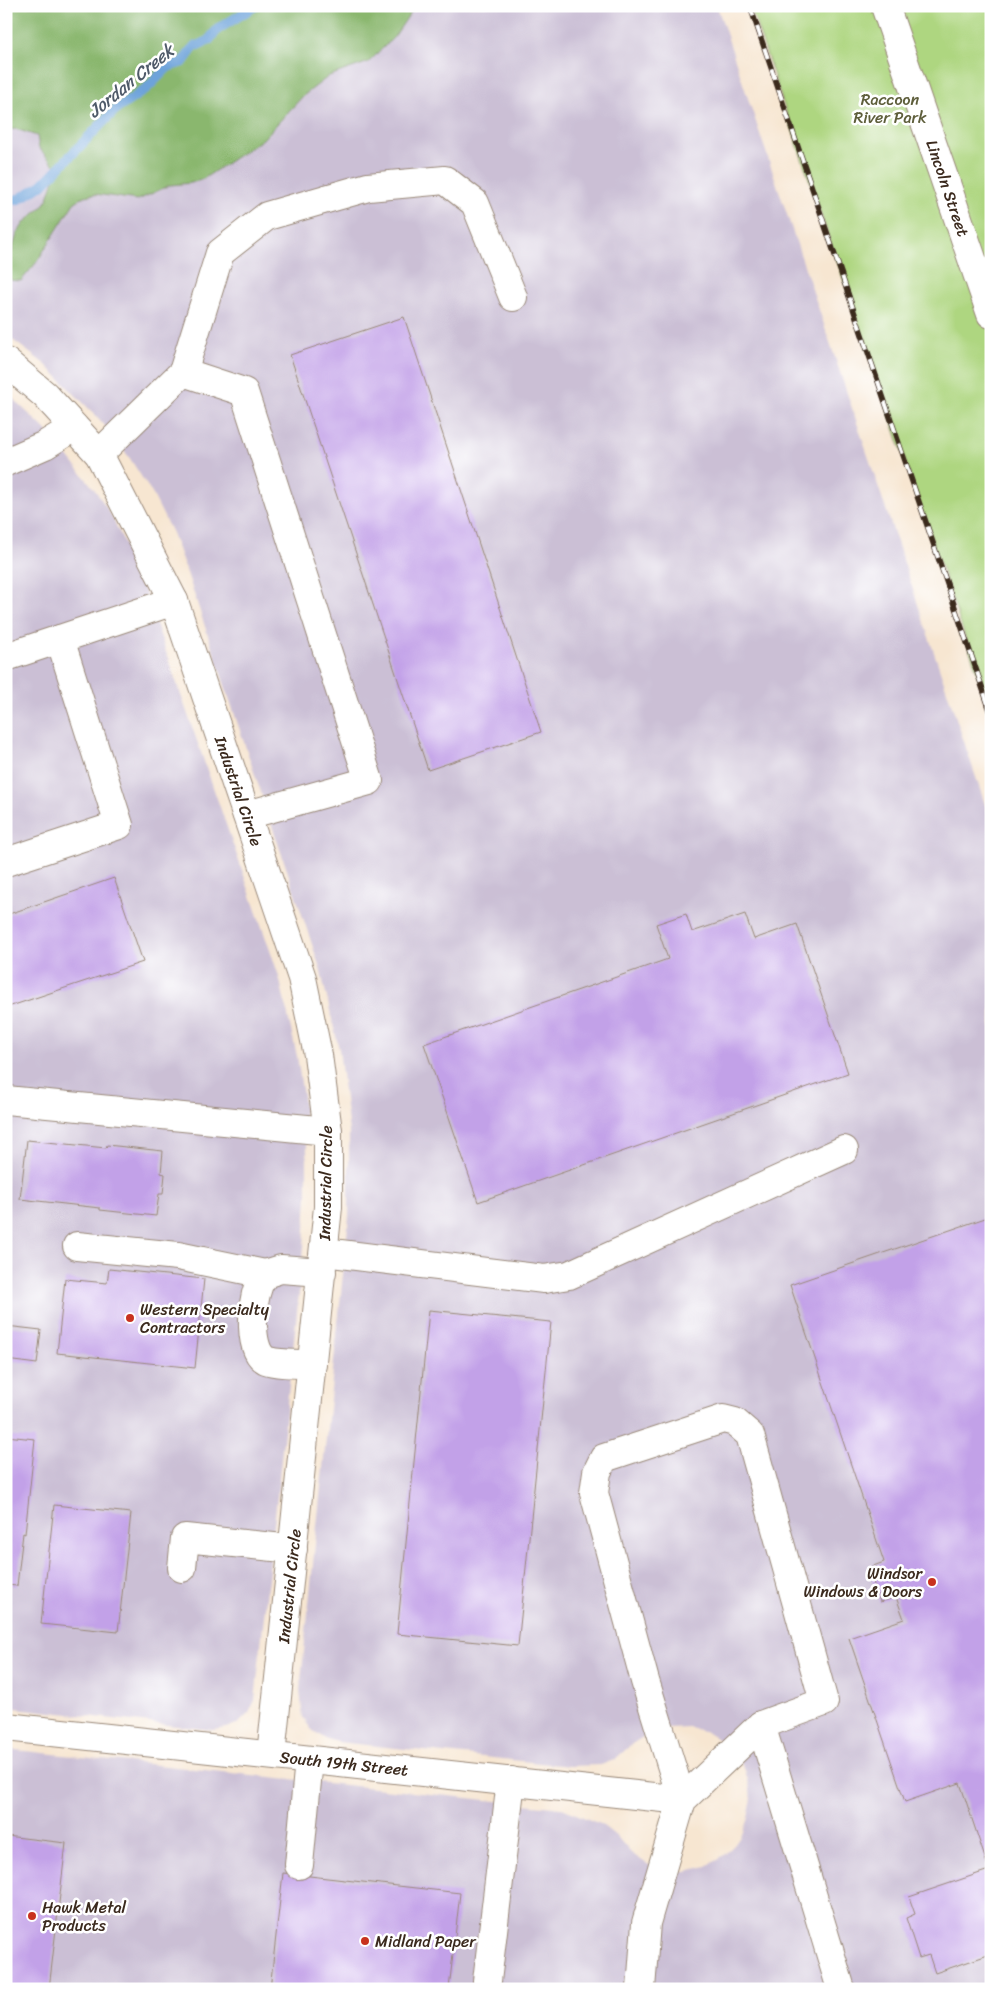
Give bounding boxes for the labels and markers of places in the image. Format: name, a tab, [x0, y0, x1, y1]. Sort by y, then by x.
place label: Western Specialty Contractors	[140, 1295, 270, 1342]
marker: Western Specialty Contractors	[124, 1312, 136, 1324]
place label: Windsor Windows & Doors	[803, 1559, 923, 1606]
marker: Windsor Windows & Doors	[926, 1576, 938, 1588]
place label: Hawk Metal Products	[42, 1893, 126, 1940]
marker: Hawk Metal Products	[26, 1910, 38, 1922]
place label: Midland Paper	[375, 1927, 477, 1956]
marker: Midland Paper	[359, 1935, 371, 1947]

